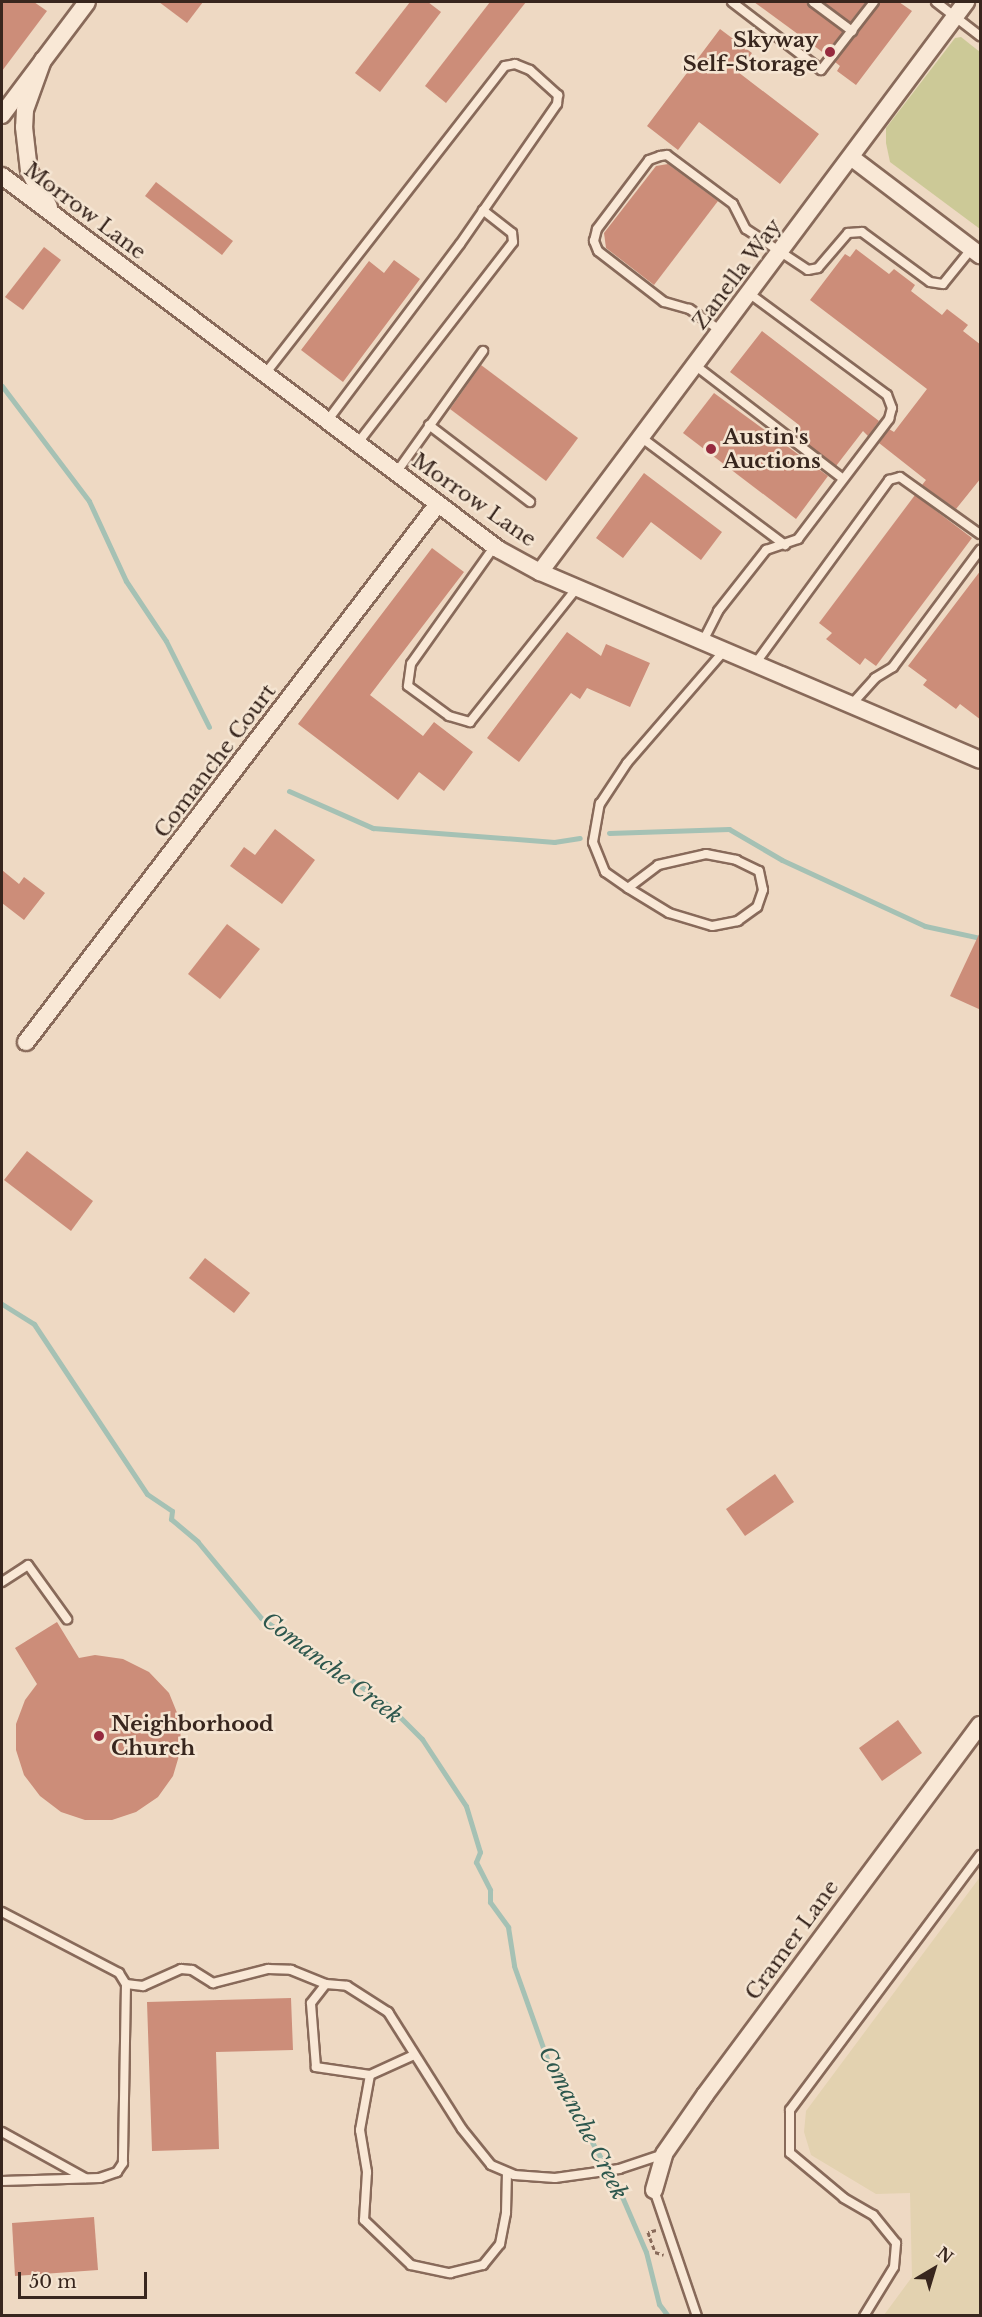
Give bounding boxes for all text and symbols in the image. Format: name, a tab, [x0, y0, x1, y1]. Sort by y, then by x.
place label: Skyway Self-Storage	[683, 27, 818, 77]
marker: Skyway Self-Storage	[823, 45, 837, 59]
street label: Morrow Lane	[19, 157, 151, 265]
street label: Zanella Way	[687, 213, 787, 335]
place label: Austin's Auctions	[723, 424, 821, 474]
marker: Austin's Auctions	[704, 442, 718, 456]
street label: Morrow Lane	[407, 448, 541, 552]
street label: Comanche Court	[149, 679, 281, 843]
water label: Comanche Creek	[257, 1607, 407, 1729]
place label: Neighborhood Church	[111, 1711, 274, 1761]
marker: Neighborhood Church	[92, 1729, 106, 1743]
street label: Cramer Lane	[740, 1875, 844, 2005]
water label: Comanche Creek	[533, 2042, 633, 2204]
north arrow	[904, 2239, 964, 2299]
text: N	[933, 2242, 957, 2267]
scale bar	[21, 2260, 150, 2298]
text: 50 m	[29, 2271, 77, 2293]

